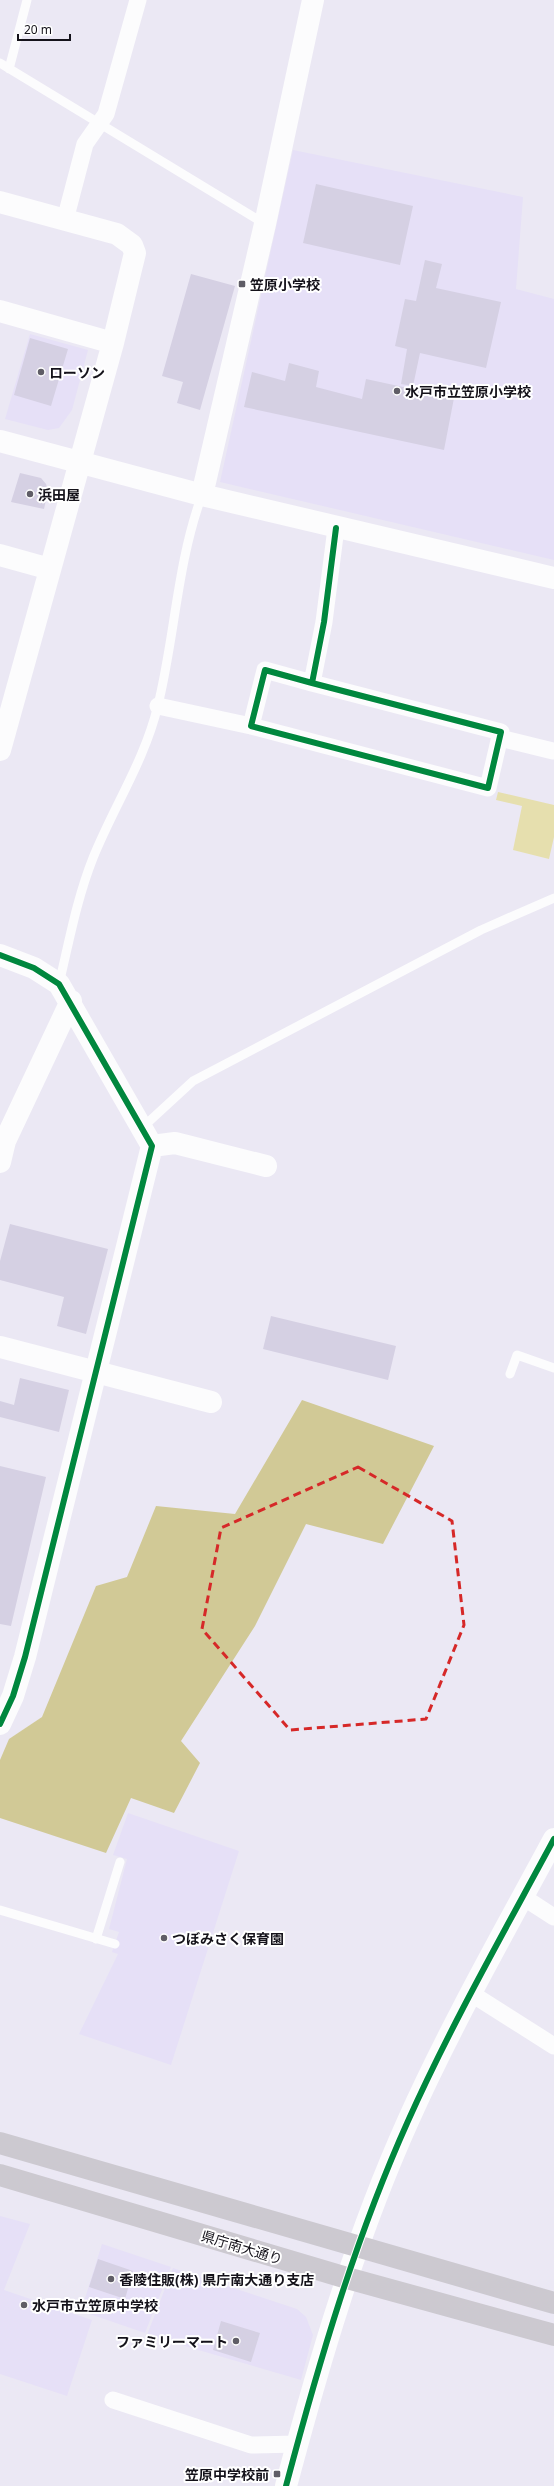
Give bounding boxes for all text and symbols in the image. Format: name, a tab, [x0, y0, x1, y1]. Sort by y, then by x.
scale bar	[18, 16, 70, 42]
text: 20 m	[24, 21, 52, 38]
place label: 笠原小学校	[250, 275, 320, 294]
marker: 笠原小学校	[237, 279, 247, 289]
place label: ローソン	[49, 363, 105, 382]
marker: ローソン	[36, 367, 46, 377]
place label: 水戸市立笠原小学校	[405, 382, 531, 401]
marker: 水戸市立笠原小学校	[392, 386, 402, 396]
place label: 浜田屋	[38, 485, 80, 504]
marker: 浜田屋	[25, 489, 35, 499]
place label: つぼみさく保育園	[172, 1929, 284, 1948]
marker: つぼみさく保育園	[159, 1933, 169, 1943]
street label: 県庁南大通り	[199, 2226, 285, 2268]
place label: 香陵住販(株) 県庁南大通り支店	[119, 2270, 314, 2289]
marker: 香陵住販(株) 県庁南大通り支店	[106, 2274, 116, 2284]
place label: 水戸市立笠原中学校	[32, 2296, 158, 2315]
marker: 水戸市立笠原中学校	[19, 2300, 29, 2310]
place label: ファミリーマート	[116, 2332, 228, 2351]
marker: ファミリーマート	[231, 2336, 241, 2346]
place label: 笠原中学校前	[185, 2465, 269, 2484]
marker: 笠原中学校前	[272, 2469, 282, 2479]

